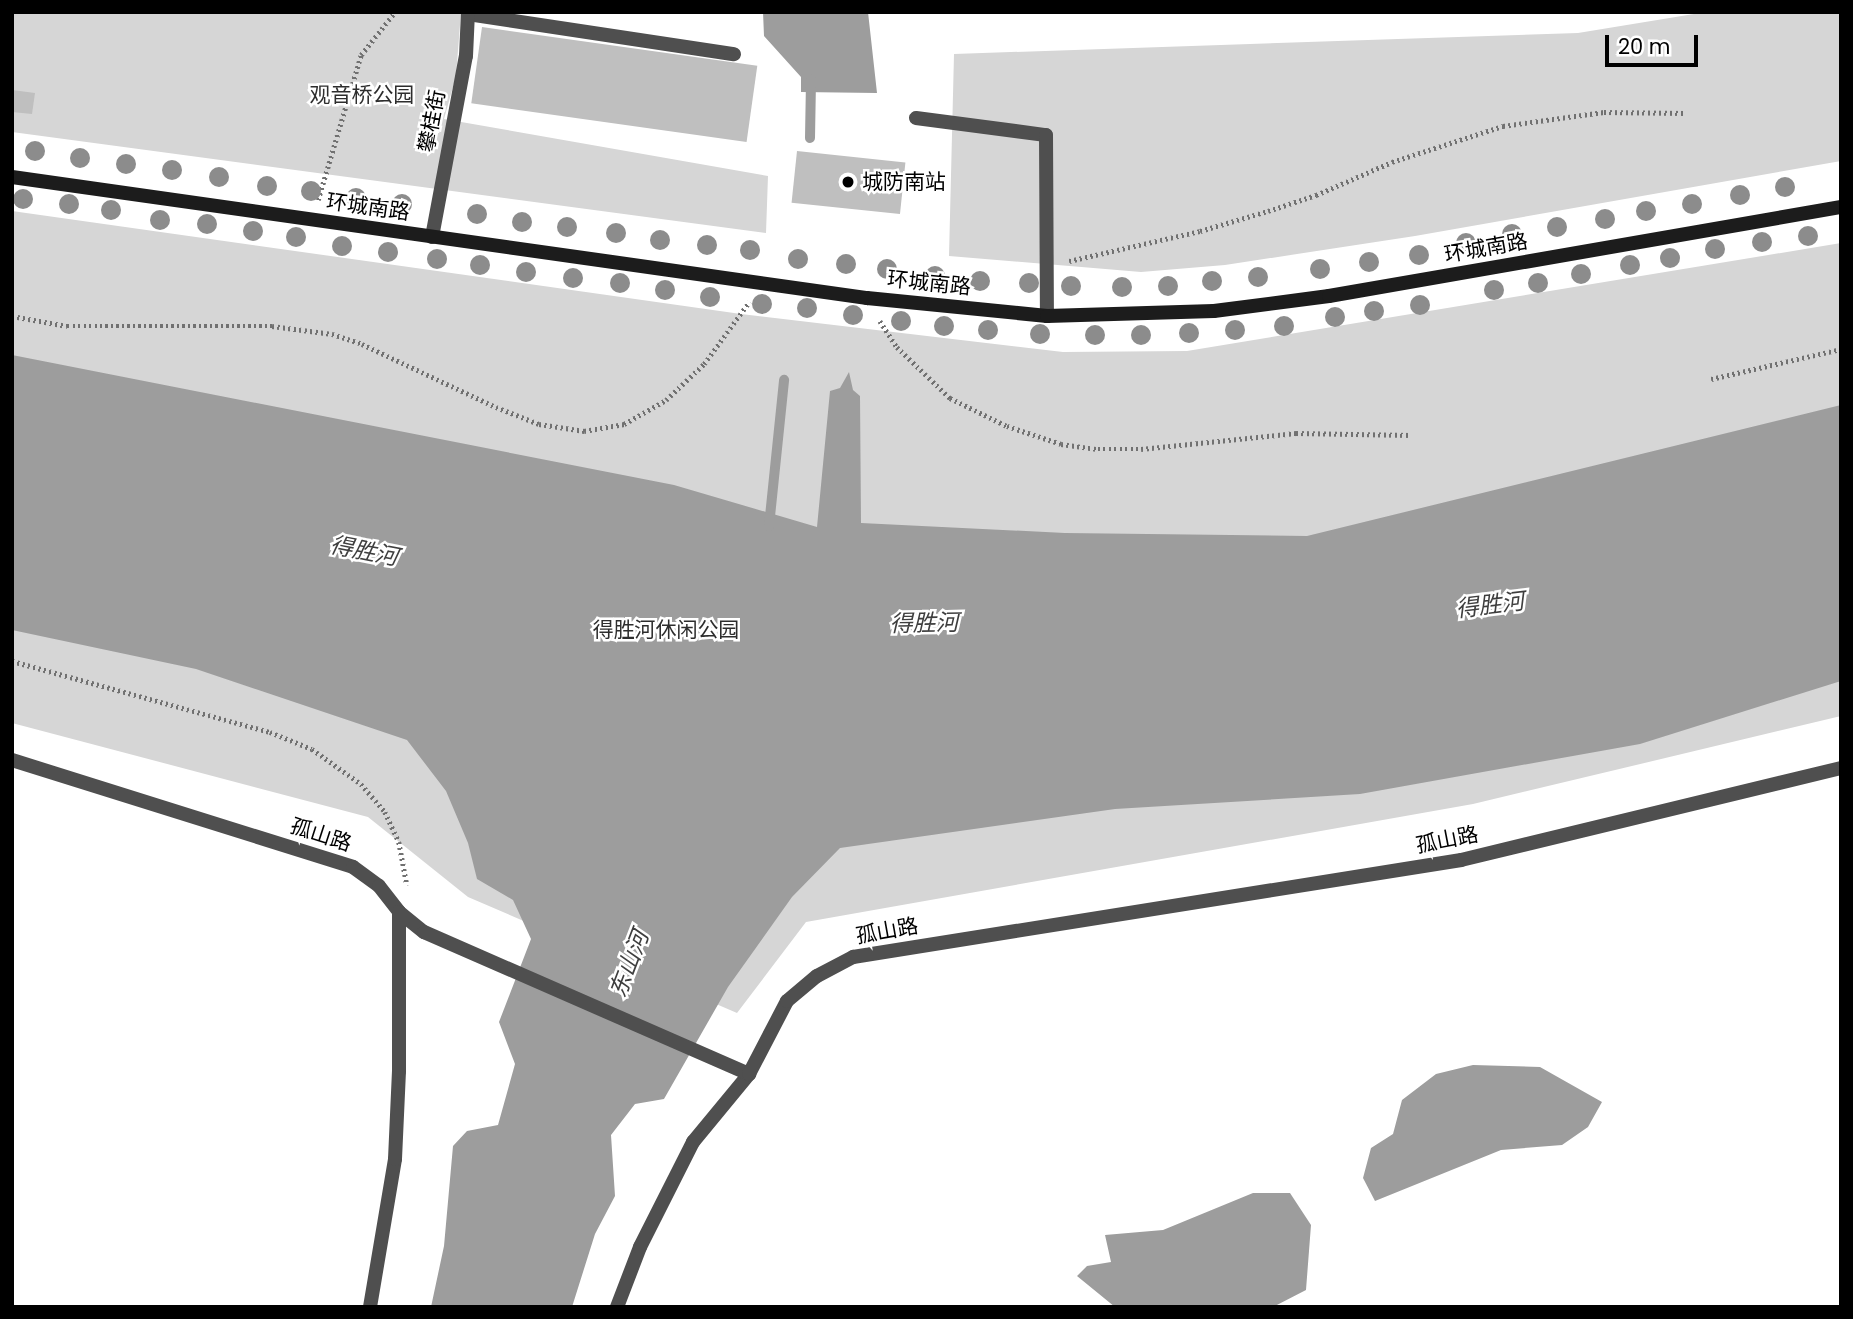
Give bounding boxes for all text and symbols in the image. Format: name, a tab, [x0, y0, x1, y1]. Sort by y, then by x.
scale bar	[1608, 21, 1701, 65]
text: 20 m	[1618, 32, 1671, 61]
park label: 观音桥公园	[310, 82, 414, 108]
street label: 攀桂街	[414, 88, 450, 154]
place label: 城防南站	[862, 169, 946, 195]
marker: 城防南站	[840, 174, 856, 190]
street label: 环城南路	[325, 189, 411, 225]
street label: 环城南路	[1442, 228, 1530, 268]
street label: 环城南路	[886, 266, 972, 300]
water label: 得胜河	[328, 531, 400, 571]
water label: 得胜河	[1454, 587, 1526, 623]
water label: 得胜河	[889, 609, 959, 637]
park label: 得胜河休闲公园	[593, 617, 739, 643]
street label: 孤山路	[287, 813, 355, 857]
street label: 孤山路	[1414, 822, 1480, 858]
street label: 孤山路	[854, 913, 920, 949]
water label: 东山河	[604, 927, 654, 1001]

